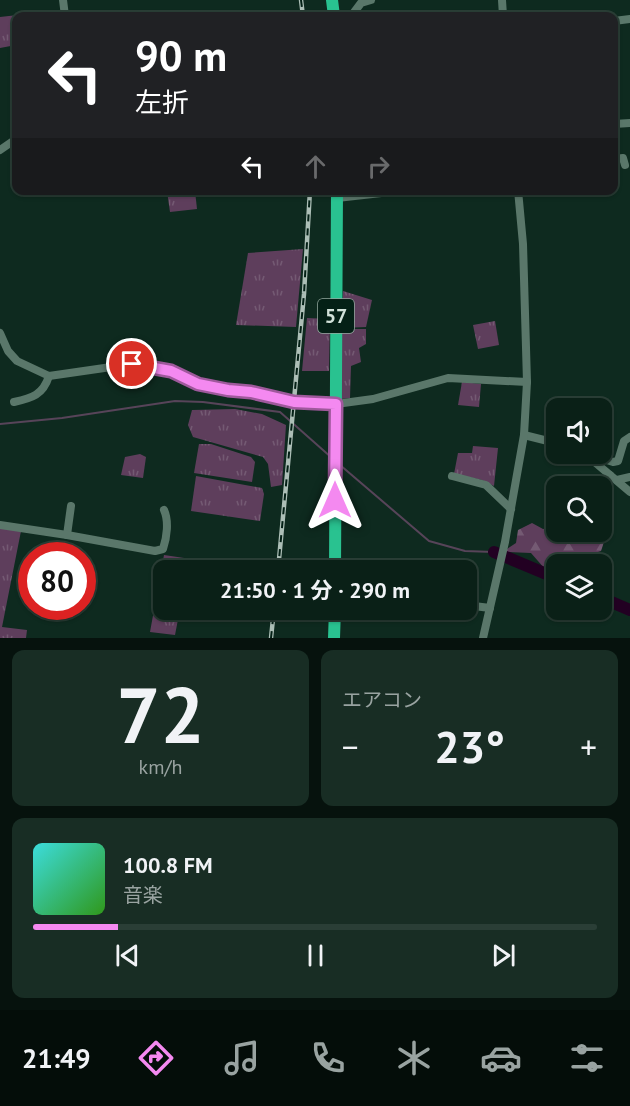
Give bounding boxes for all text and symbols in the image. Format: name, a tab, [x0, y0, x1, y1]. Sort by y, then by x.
text: 90 m	[135, 28, 227, 83]
icon: left	[36, 36, 114, 114]
text: 左折	[135, 85, 189, 119]
icon: left	[236, 150, 269, 183]
icon: ahead	[299, 150, 332, 183]
icon: right	[362, 150, 395, 183]
road number: 57	[318, 299, 354, 333]
pin	[106, 338, 157, 389]
icon: arrive	[115, 347, 148, 380]
map controls	[546, 398, 612, 620]
button: sound	[546, 398, 612, 464]
position arrow	[303, 468, 367, 532]
button: search	[546, 476, 612, 542]
speed limit sign: 80	[18, 542, 96, 620]
button: layers	[546, 554, 612, 620]
text: 21:50 · 1 分 · 290 m	[220, 576, 410, 604]
text: 72	[116, 664, 205, 765]
text: エアコン	[342, 687, 422, 713]
text: 23°	[434, 717, 505, 775]
text: −	[342, 725, 359, 768]
text: +	[580, 725, 597, 768]
text: km/h	[139, 754, 182, 780]
text: 100.8 FM	[123, 851, 213, 879]
text: 音楽	[123, 882, 163, 908]
icon: previous	[111, 939, 144, 972]
icon: pause	[299, 939, 332, 972]
icon: next	[487, 939, 520, 972]
icon: directions	[135, 1037, 177, 1079]
icon: music	[221, 1037, 263, 1079]
icon: phone	[307, 1037, 349, 1079]
icon: climate	[393, 1037, 435, 1079]
icon: car	[480, 1037, 522, 1079]
icon: filters	[566, 1037, 608, 1079]
text: 21:49	[22, 1041, 91, 1075]

